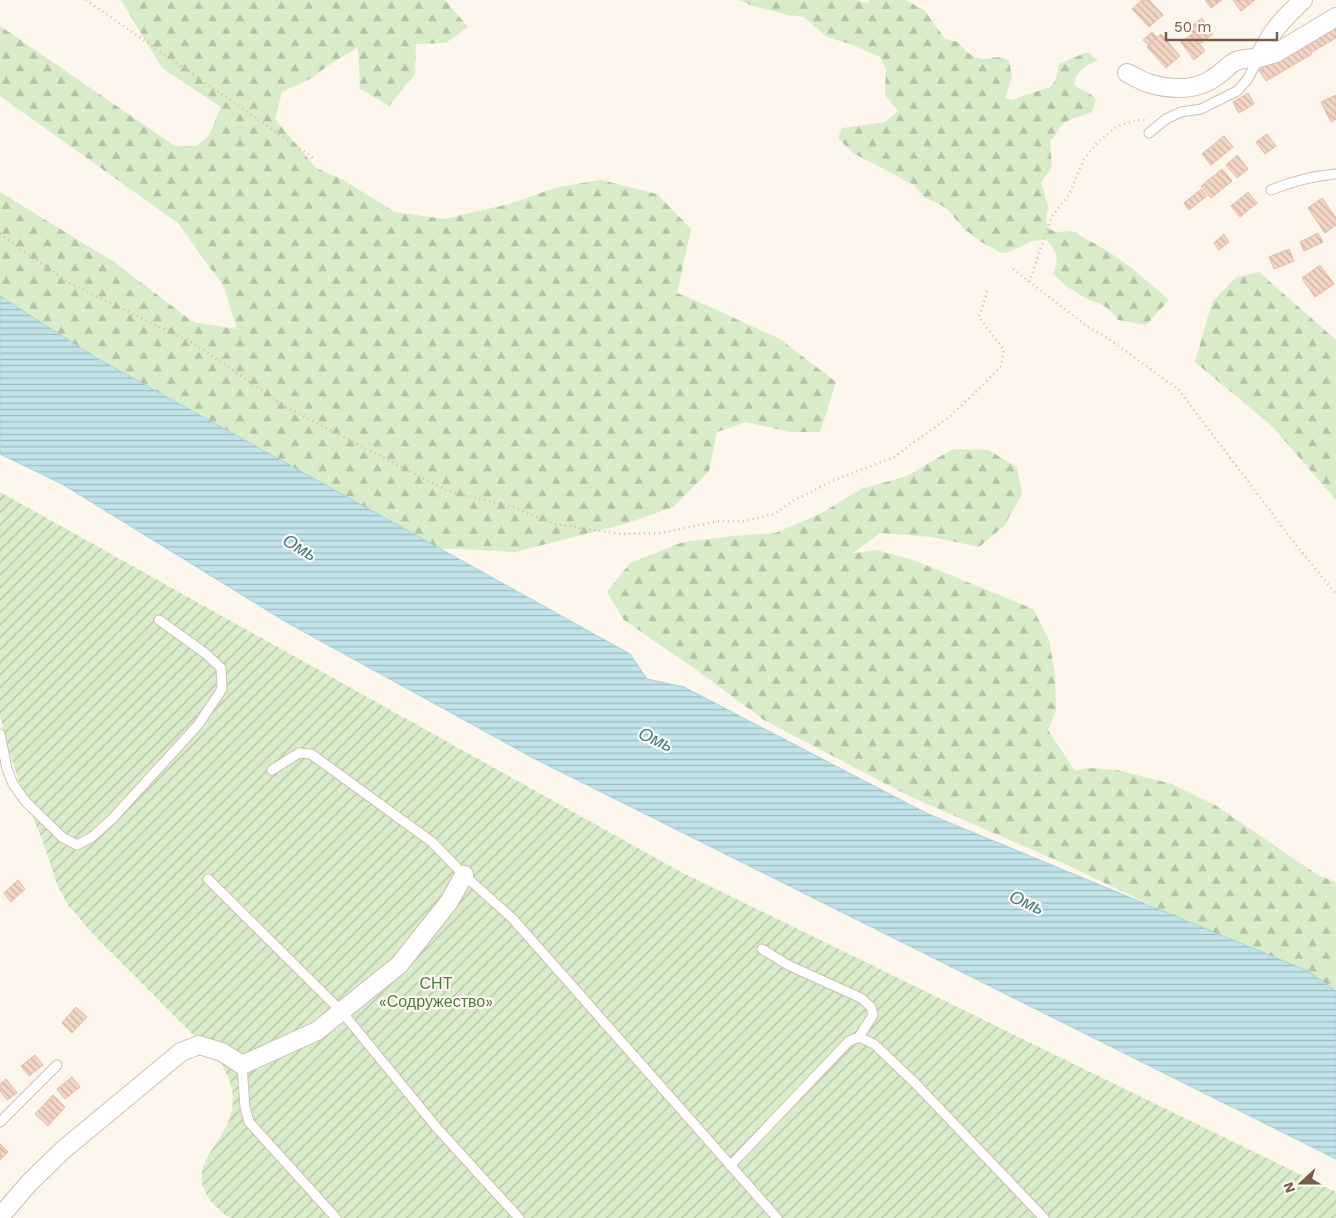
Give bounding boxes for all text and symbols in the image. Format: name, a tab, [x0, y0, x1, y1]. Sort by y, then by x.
scale bar	[1166, 10, 1277, 42]
text: 50 m	[1174, 18, 1211, 36]
water label: Омь	[279, 529, 321, 565]
water label: Омь	[635, 722, 677, 756]
water label: Омь	[1006, 885, 1048, 919]
park label: СНТ «Содружество»	[379, 974, 493, 1011]
north arrow	[1276, 1158, 1326, 1208]
text: N	[1280, 1180, 1298, 1195]

